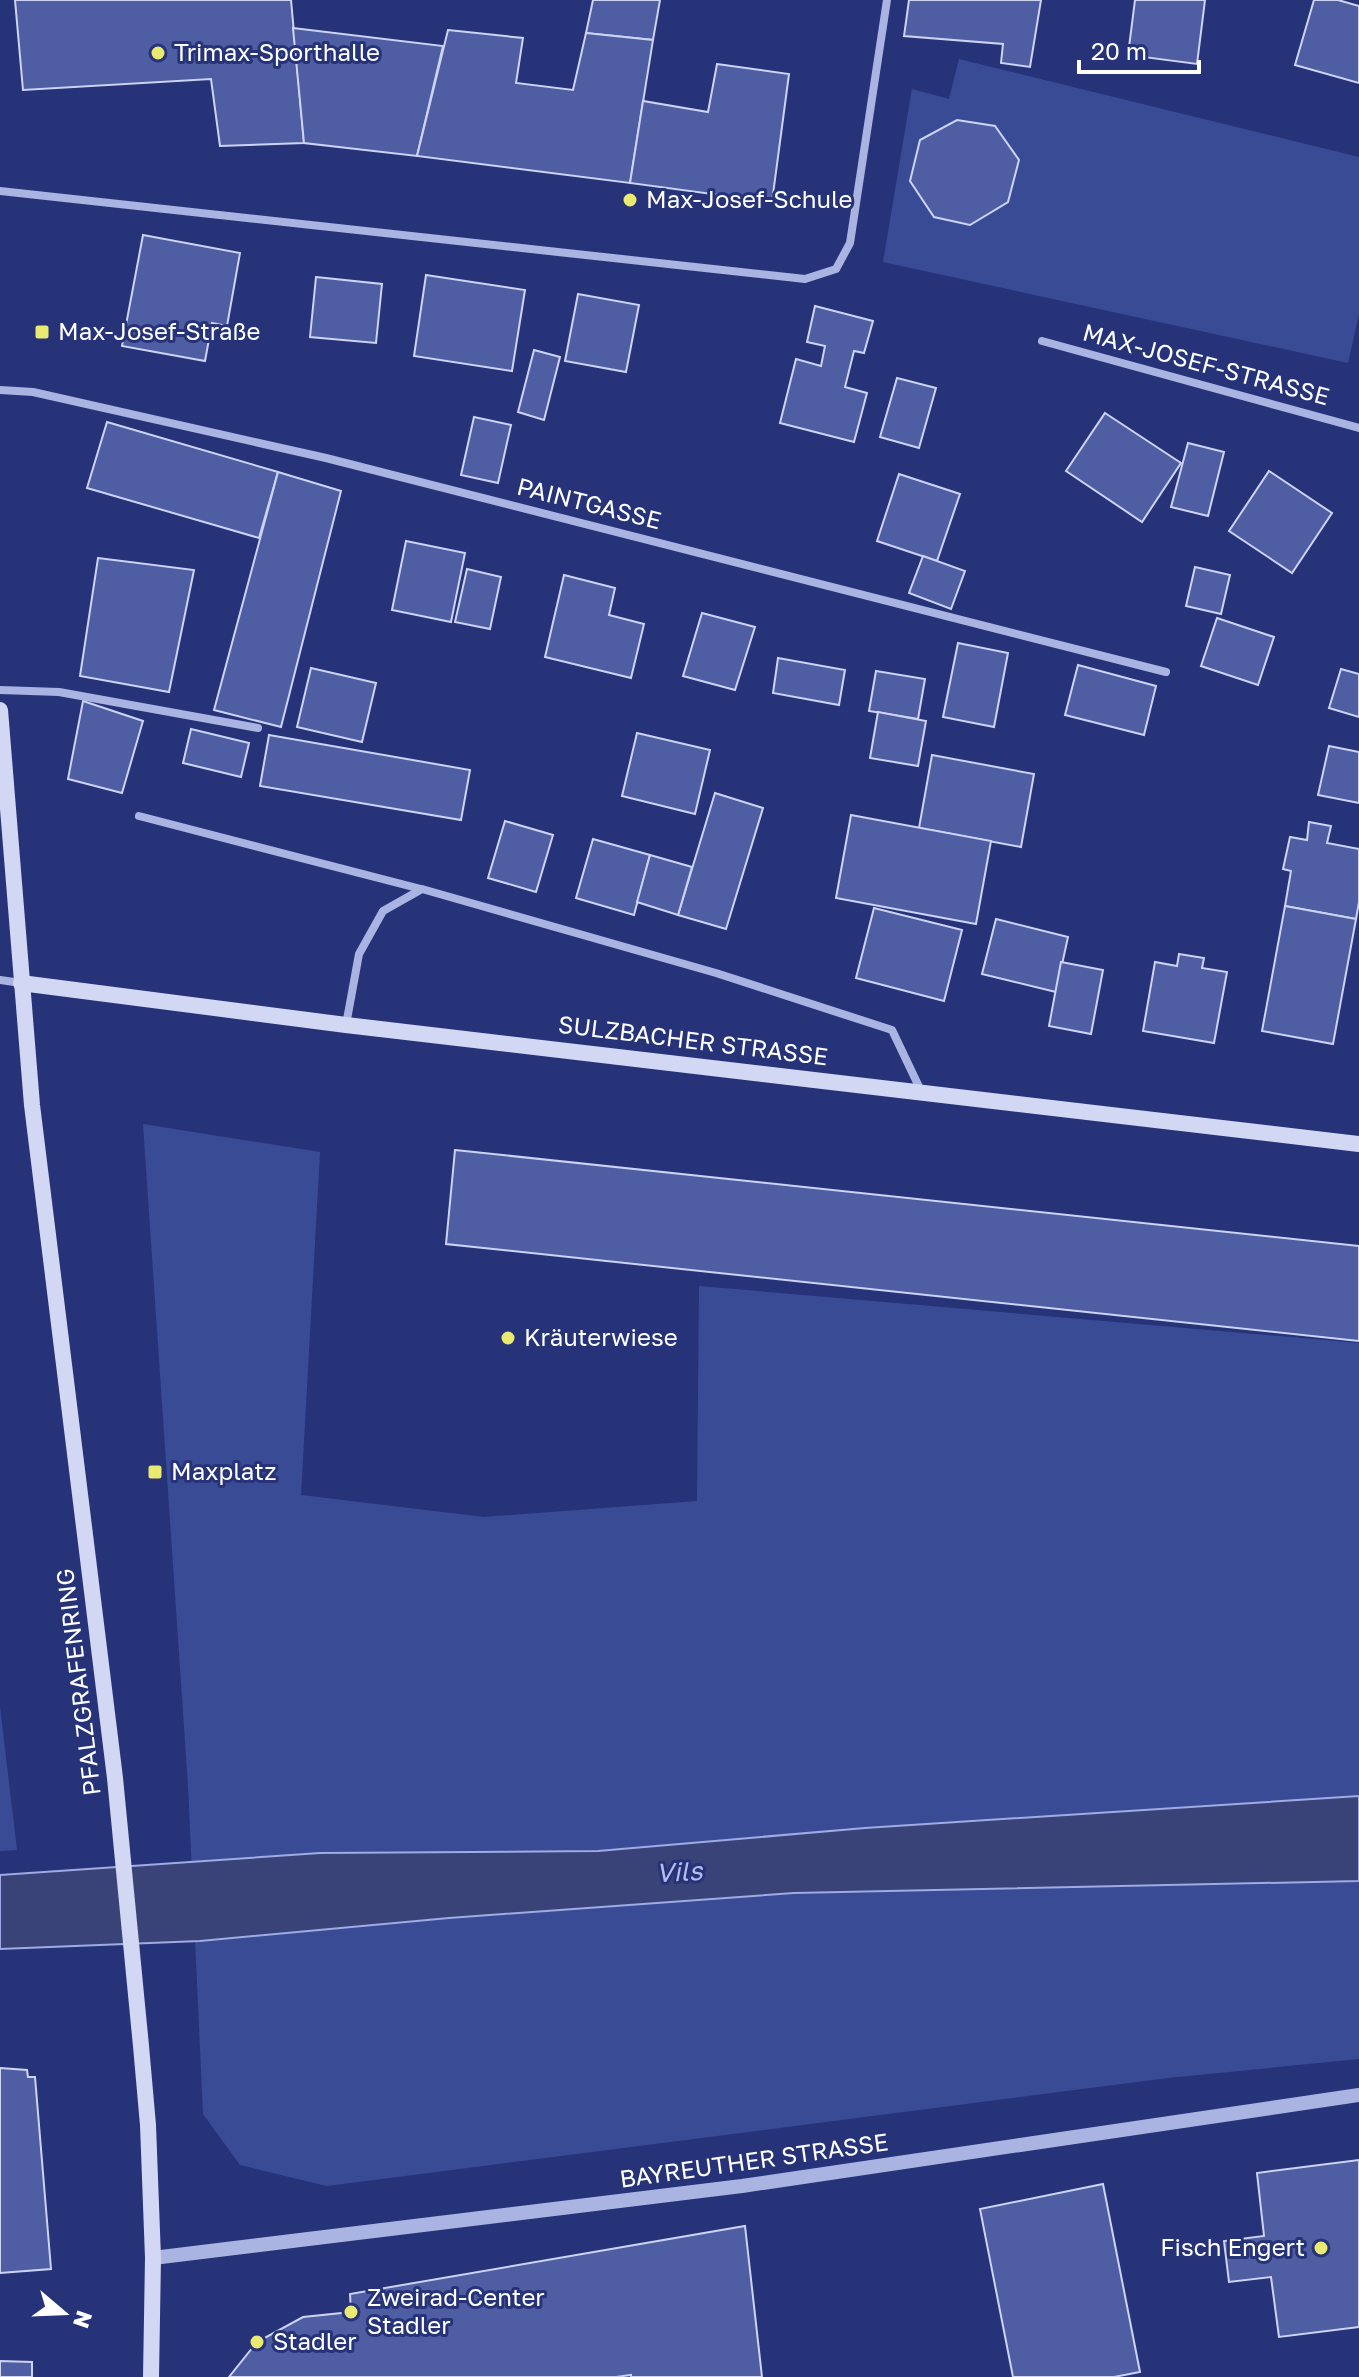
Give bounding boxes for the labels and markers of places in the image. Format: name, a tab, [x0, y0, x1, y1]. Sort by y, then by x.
place label: Trimax-Sporthalle	[174, 37, 380, 66]
marker: Trimax-Sporthalle	[149, 44, 167, 62]
place label: Max-Josef-Schule	[646, 184, 852, 213]
marker: Max-Josef-Schule	[621, 191, 639, 209]
place label: Max-Josef-Straße	[58, 316, 260, 345]
marker: Max-Josef-Straße	[33, 323, 51, 341]
place label: Kräuterwiese	[524, 1322, 678, 1351]
marker: Kräuterwiese	[499, 1329, 517, 1347]
place label: Maxplatz	[171, 1456, 276, 1485]
marker: Maxplatz	[146, 1463, 164, 1481]
place label: Fisch Engert	[1160, 2232, 1305, 2261]
marker: Fisch Engert	[1312, 2239, 1330, 2257]
place label: Zweirad-Center Stadler	[367, 2282, 545, 2339]
marker: Zweirad-Center Stadler	[342, 2303, 360, 2321]
place label: Stadler	[273, 2326, 357, 2355]
marker: Stadler	[248, 2333, 266, 2351]

